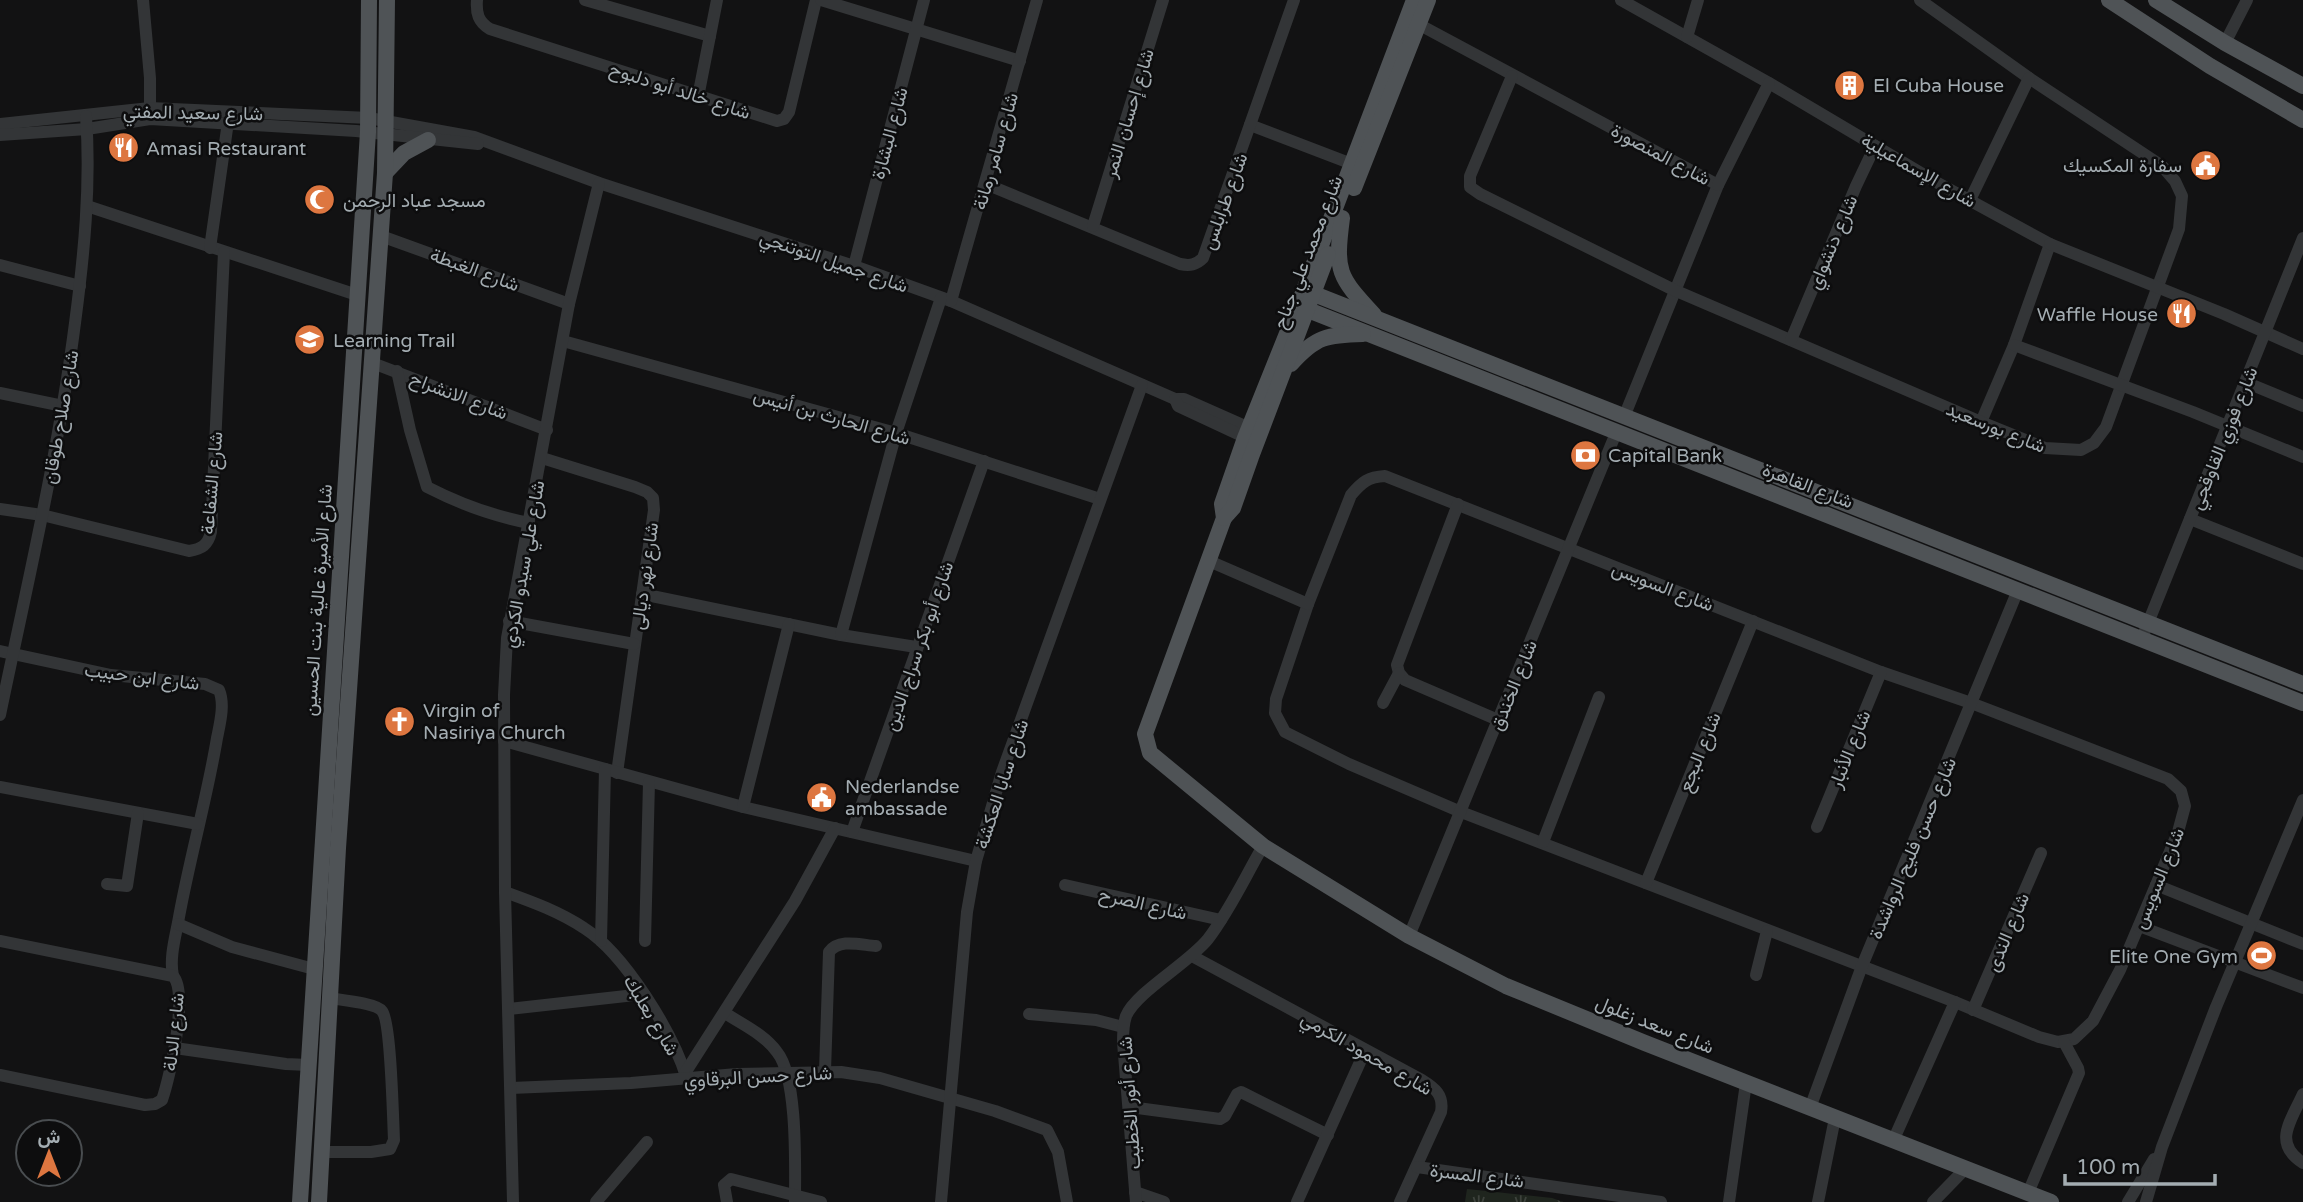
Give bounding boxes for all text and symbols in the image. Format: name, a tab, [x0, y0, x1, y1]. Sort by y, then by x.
street label: شارع إحسان النمر	[1099, 46, 1160, 182]
street label: شارع خالد أبو دلبوح	[606, 58, 753, 125]
building icon: El Cuba House	[1833, 68, 1867, 102]
place label: El Cuba House	[1873, 75, 2004, 97]
street label: شارع البشارة	[867, 85, 914, 182]
street label: شارع سامر رمانة	[969, 90, 1024, 213]
street label: شارع سعيد المفتي	[123, 101, 263, 129]
street label: شارع المنصورة	[1607, 120, 1714, 191]
street label: شارع الإسماعيلية	[1857, 129, 1980, 213]
restaurant icon: Amasi Restaurant	[106, 131, 140, 165]
place label: Amasi Restaurant	[146, 138, 306, 160]
public building icon: سفارة المكسيك	[2188, 148, 2222, 182]
street label: شارع طرابلس	[1197, 150, 1254, 253]
place label: سفارة المكسيك	[2063, 155, 2182, 177]
street label: شارع محمد علي جناح	[1269, 173, 1351, 333]
mosque icon: مسجد عباد الرحمن	[303, 183, 337, 217]
place label: مسجد عباد الرحمن	[343, 190, 486, 212]
street label: شارع دنشواي	[1803, 192, 1866, 294]
street label: شارع جميل التوتنجي	[755, 226, 911, 301]
street label: شارع الغبطة	[427, 244, 522, 297]
restaurant icon: Waffle House	[2164, 297, 2198, 331]
place label: Waffle House	[2037, 304, 2158, 326]
school or university icon: Learning Trail	[293, 323, 327, 357]
place label: Learning Trail	[333, 330, 455, 352]
street label: شارع صلاح طوقان	[38, 349, 85, 486]
street label: شارع فوزي القاوقجي	[2185, 364, 2266, 514]
street label: شارع الانشراح	[406, 367, 511, 426]
street label: شارع الحارث بن أنيس	[751, 384, 913, 451]
street label: شارع بورسعيد	[1942, 398, 2048, 459]
street label: شارع الشفاعة	[197, 431, 228, 536]
bank icon: Capital Bank	[1568, 438, 1602, 472]
place label: Capital Bank	[1608, 445, 1722, 467]
street label: شارع القاهرة	[1759, 459, 1856, 514]
street label: شارع علي سيدو الكردي	[498, 479, 553, 650]
street label: شارع الأميرة عالية بنت الحسين	[299, 483, 338, 717]
street label: شارع نهر ديالى	[627, 521, 664, 631]
street label: شارع السويس	[1608, 557, 1717, 617]
street label: شارع أبو بكر سراج الدين	[880, 559, 959, 734]
street label: شارع الخندق	[1486, 637, 1543, 734]
street label: شارع ابن حبيب	[83, 659, 201, 696]
place label: Virgin of Nasiriya Church	[423, 700, 565, 744]
church icon: Virgin of Nasiriya Church	[383, 704, 417, 738]
street label: شارع الأنبار	[1824, 707, 1876, 793]
street label: شارع البجع	[1674, 709, 1728, 796]
street label: شارع سابا العكشة	[971, 717, 1034, 852]
street label: شارع حسن فليح الرواشدة	[1865, 754, 1963, 943]
place label: Nederlandse ambassade	[845, 776, 960, 820]
public building icon: Nederlandse ambassade	[805, 780, 839, 814]
street label: شارع السويس	[2129, 825, 2190, 932]
street label: شارع الصرح	[1097, 883, 1189, 926]
street label: شارع الندى	[1982, 890, 2035, 975]
sports icon: Elite One Gym	[2244, 939, 2278, 973]
place label: Elite One Gym	[2109, 946, 2238, 968]
street label: شارع بعلبك	[618, 971, 684, 1060]
street label: شارع سعد زغلول	[1592, 991, 1717, 1060]
street label: شارع الدلة	[159, 992, 190, 1072]
street label: شارع محمود الكرمي	[1295, 1007, 1436, 1104]
street label: شارع أنور الخطيب	[1114, 1036, 1147, 1170]
street label: شارع حسن البرقاوي	[683, 1062, 833, 1096]
north arrow	[14, 1118, 84, 1188]
text: ش	[38, 1126, 61, 1148]
scale bar	[2065, 1142, 2216, 1186]
text: 100 m	[2076, 1155, 2140, 1180]
street label: شارع المسرة	[1428, 1159, 1525, 1194]

